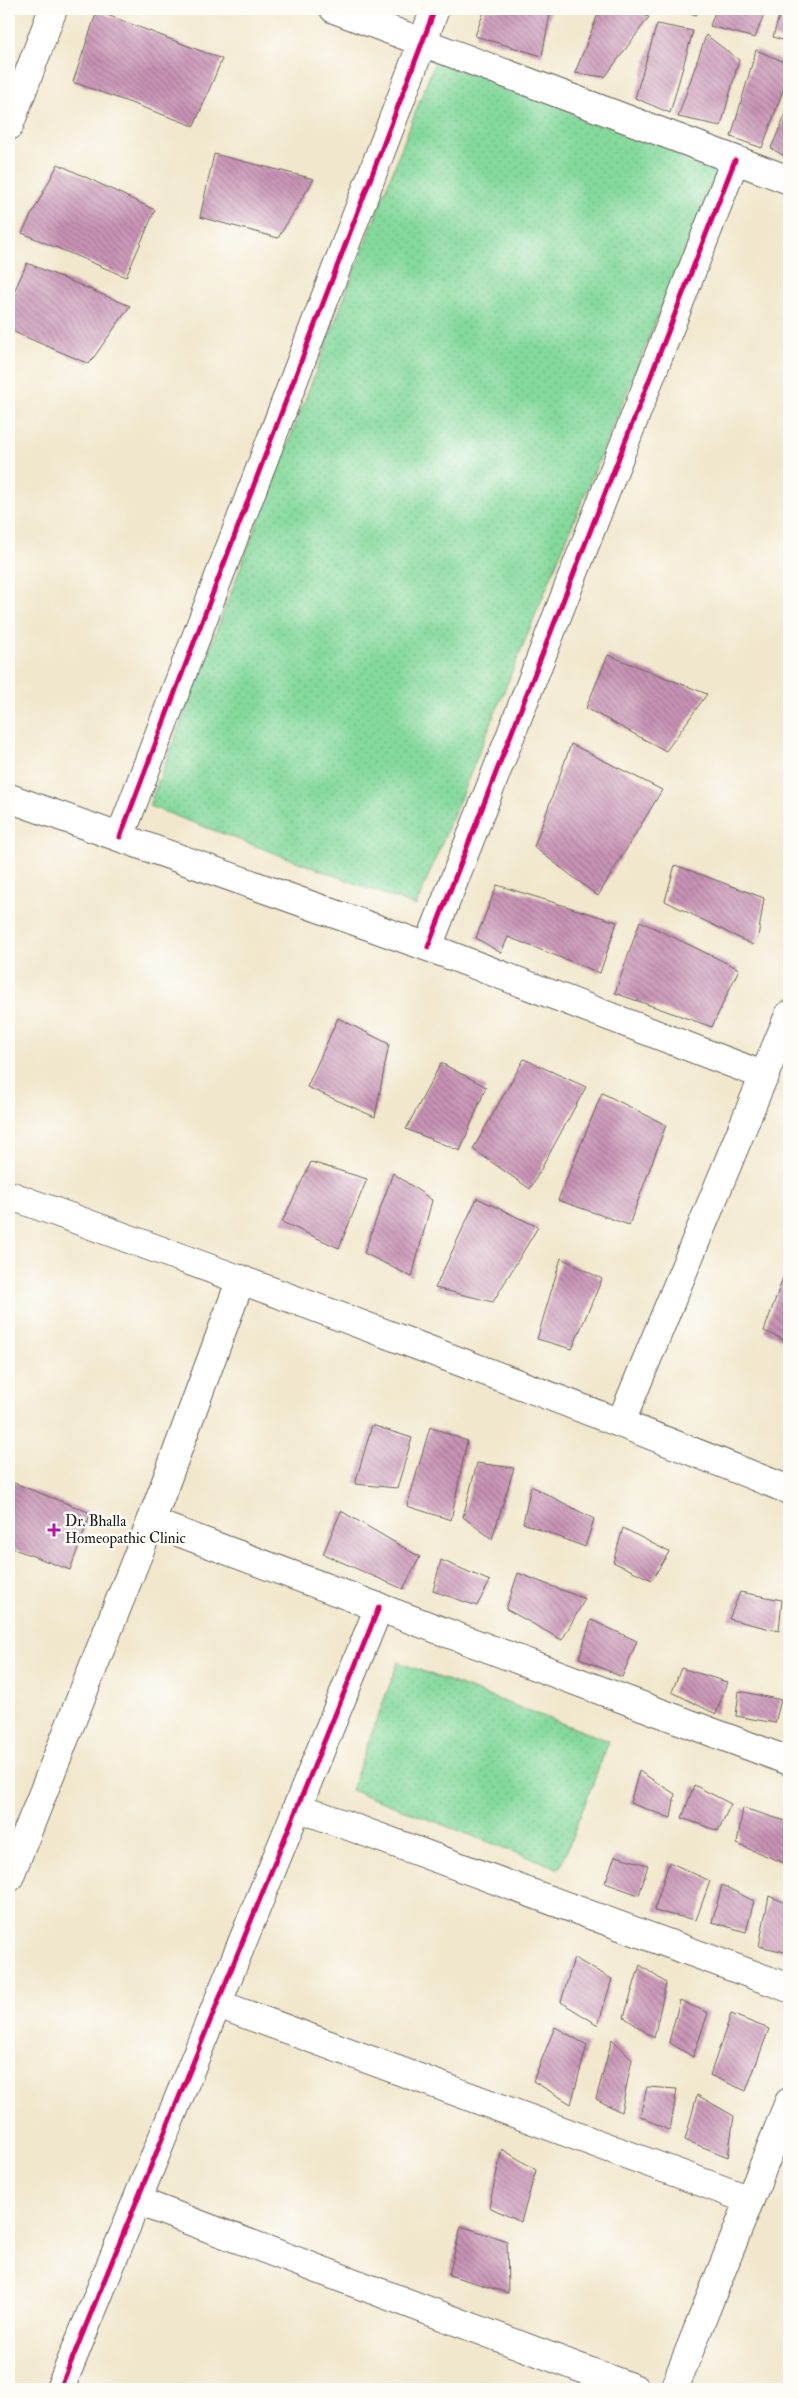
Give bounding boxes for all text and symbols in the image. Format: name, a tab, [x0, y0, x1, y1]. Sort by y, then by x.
place label: Dr. Bhalla Homeopathic Clinic	[65, 1512, 186, 1549]
marker: Dr. Bhalla Homeopathic Clinic	[47, 1523, 61, 1537]

